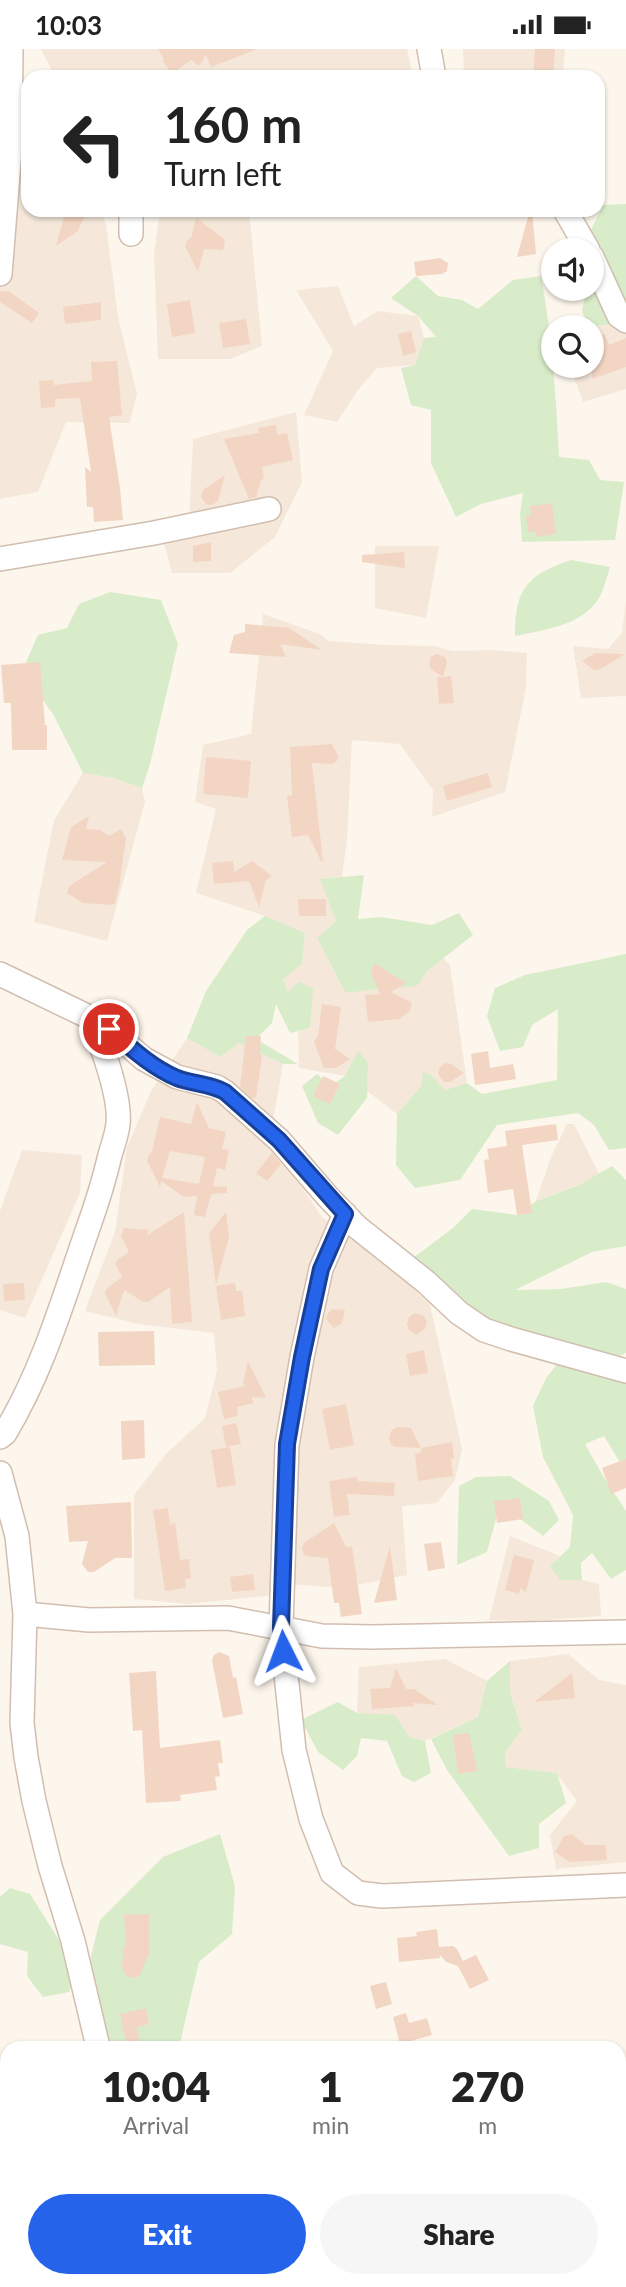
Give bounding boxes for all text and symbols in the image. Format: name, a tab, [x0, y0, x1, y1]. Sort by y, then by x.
text: 10:03	[35, 9, 102, 41]
text: 160 m	[164, 95, 302, 153]
icon: left	[49, 98, 140, 189]
text: Turn left	[164, 154, 281, 193]
map controls	[541, 238, 604, 378]
button: sound	[541, 238, 604, 301]
button: search	[541, 315, 604, 378]
pin	[79, 999, 139, 1059]
icon: arrive	[90, 1010, 128, 1048]
position arrow	[246, 1614, 320, 1688]
text: 10:04	[102, 2061, 210, 2111]
text: 1	[319, 2061, 343, 2111]
text: 270	[451, 2061, 524, 2111]
text: Arrival	[123, 2111, 189, 2139]
text: min	[312, 2111, 349, 2139]
text: m	[478, 2111, 497, 2139]
button: Exit	[28, 2194, 306, 2274]
button: Share	[320, 2194, 598, 2274]

